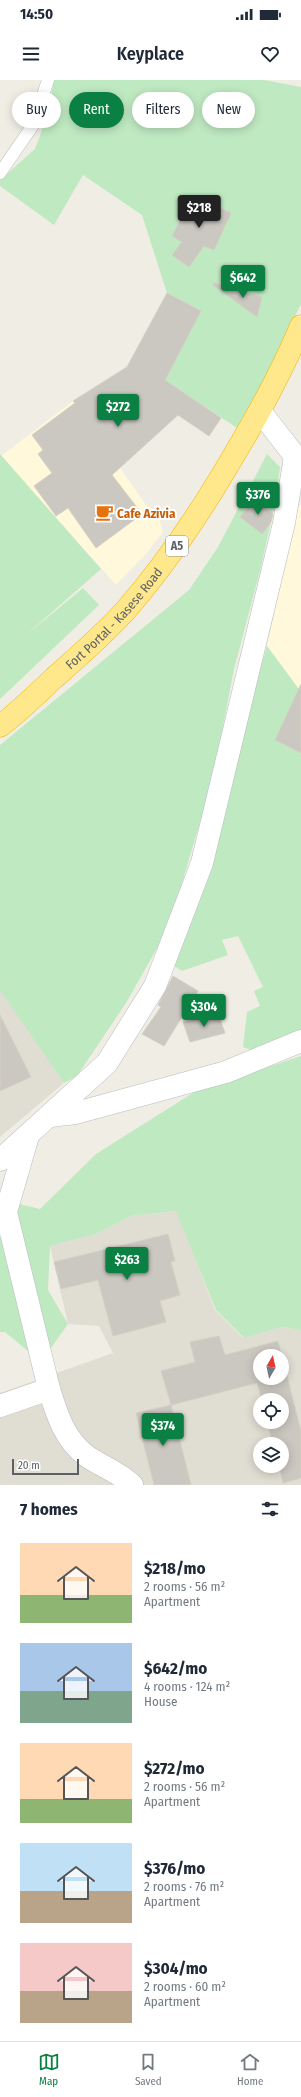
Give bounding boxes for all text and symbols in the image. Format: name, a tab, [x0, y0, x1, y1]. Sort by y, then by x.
text: 14:50	[20, 5, 53, 23]
icon: menu	[20, 43, 42, 65]
text: Keyplace	[117, 43, 184, 65]
icon: heart	[259, 43, 281, 65]
chip: Buy	[12, 92, 61, 128]
chip: Rent	[69, 92, 124, 128]
chip: Filters	[132, 92, 194, 128]
chip: New	[202, 92, 255, 128]
pin: $218	[175, 195, 223, 229]
text: $218	[187, 200, 211, 215]
pin: $642	[219, 265, 267, 299]
text: $642	[230, 270, 256, 285]
pin: $272	[94, 394, 142, 428]
text: $272	[106, 399, 130, 414]
pin: $376	[234, 482, 282, 516]
text: $376	[246, 487, 270, 502]
cafe icon: Cafe Azivia	[94, 503, 114, 523]
place label: Cafe Azivia	[117, 506, 176, 521]
road number: A5	[166, 536, 188, 556]
street label: Fort Portal - Kasese Road	[62, 565, 165, 672]
pin: $304	[180, 994, 228, 1028]
text: $304	[191, 999, 217, 1014]
pin: $263	[103, 1247, 151, 1281]
text: $263	[114, 1252, 140, 1267]
north arrow	[253, 1349, 289, 1385]
map controls	[253, 1349, 289, 1473]
button: locate	[253, 1393, 289, 1429]
pin: $374	[139, 1413, 187, 1447]
text: $374	[151, 1418, 175, 1433]
button: layers	[253, 1437, 289, 1473]
scale bar	[12, 1457, 79, 1476]
text: 20 m	[18, 1459, 40, 1472]
icon: filters	[259, 1498, 281, 1520]
text: 7 homes	[20, 1499, 78, 1520]
text: $218/mo	[144, 1558, 206, 1579]
icon: home	[52, 1559, 100, 1607]
text: 2 rooms · 56 m²	[144, 1579, 225, 1594]
text: Apartment	[144, 1594, 200, 1609]
text: $642/mo	[144, 1658, 207, 1679]
icon: home	[52, 1659, 100, 1707]
text: 4 rooms · 124 m²	[144, 1679, 230, 1694]
text: House	[144, 1694, 178, 1709]
text: $272/mo	[144, 1758, 205, 1779]
icon: home	[52, 1759, 100, 1807]
text: 2 rooms · 56 m²	[144, 1779, 225, 1794]
text: Apartment	[144, 1794, 200, 1809]
text: $376/mo	[144, 1858, 205, 1879]
icon: home	[52, 1859, 100, 1907]
text: 2 rooms · 76 m²	[144, 1879, 224, 1894]
text: Apartment	[144, 1894, 200, 1909]
text: $304/mo	[144, 1958, 208, 1979]
icon: home	[52, 1959, 100, 2007]
text: 2 rooms · 60 m²	[144, 1979, 226, 1994]
text: Apartment	[144, 1994, 200, 2009]
tab: Map	[38, 2051, 60, 2088]
tab: Saved	[135, 2051, 162, 2088]
tab: Home	[237, 2051, 263, 2088]

